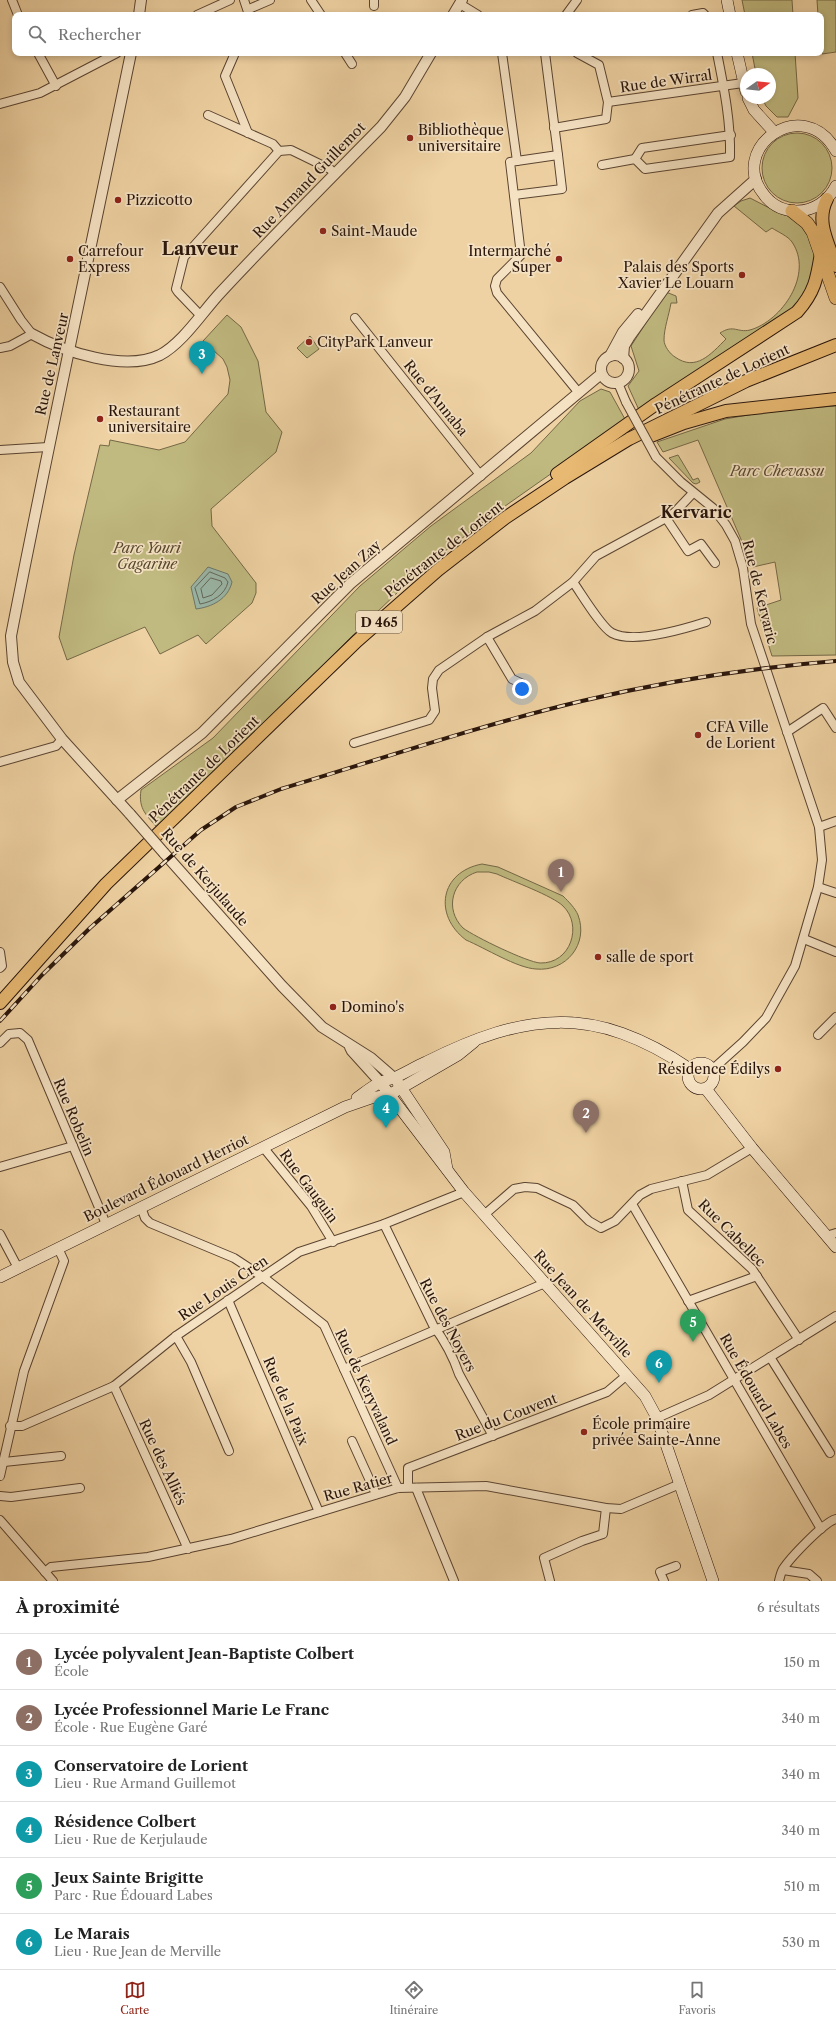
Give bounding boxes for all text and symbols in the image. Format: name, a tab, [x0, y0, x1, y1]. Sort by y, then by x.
search box	[12, 12, 824, 56]
icon: search	[26, 23, 48, 45]
text: Rechercher	[58, 25, 141, 44]
street label: Rue de Wirral	[619, 66, 713, 96]
north arrow	[740, 68, 776, 104]
street label: Rue Armand Guillemot	[249, 118, 369, 242]
place label: Bibliothèque universitaire	[418, 121, 504, 155]
marker: Bibliothèque universitaire	[405, 133, 415, 143]
place label: Pizzicotto	[126, 191, 193, 209]
marker: Pizzicotto	[113, 195, 123, 205]
place label: Saint-Maude	[331, 222, 418, 240]
marker: Saint-Maude	[318, 226, 328, 236]
district label: Lanveur	[162, 238, 239, 260]
place label: Carrefour Express	[78, 242, 144, 276]
place label: Intermarché Super	[468, 242, 551, 276]
marker: Carrefour Express	[65, 254, 75, 264]
marker: Intermarché Super	[554, 254, 564, 264]
place label: Palais des Sports Xavier Le Louarn	[617, 258, 734, 292]
marker: Palais des Sports Xavier Le Louarn	[737, 270, 747, 280]
street label: Rue de Lanveur	[31, 311, 73, 417]
place label: CityPark Lanveur	[317, 333, 433, 351]
marker: CityPark Lanveur	[304, 337, 314, 347]
street label: Pénétrante de Lorient	[652, 340, 792, 418]
pin: 3	[189, 341, 215, 374]
street label: Rue d'Annaba	[400, 356, 472, 440]
place label: Restaurant universitaire	[108, 402, 191, 436]
marker: Restaurant universitaire	[95, 414, 105, 424]
park label: Parc Chevassu	[729, 462, 825, 480]
street label: Pénétrante de Lorient	[381, 497, 507, 601]
district label: Kervaric	[661, 502, 732, 522]
street label: Rue Jean Zay	[308, 536, 385, 608]
street label: Rue de Kervaric	[738, 538, 782, 646]
park label: Parc Youri Gagarine	[112, 539, 182, 573]
road number: D 465	[356, 611, 402, 633]
your location	[512, 679, 532, 699]
street label: Pénétrante de Lorient	[145, 712, 263, 826]
place label: CFA Ville de Lorient	[706, 718, 776, 752]
marker: CFA Ville de Lorient	[693, 730, 703, 740]
street label: Rue de Kerjulaude	[158, 824, 253, 930]
pin: 1	[548, 859, 574, 892]
place label: salle de sport	[606, 948, 694, 966]
marker: salle de sport	[593, 952, 603, 962]
place label: Domino's	[341, 998, 404, 1016]
marker: Domino's	[328, 1002, 338, 1012]
place label: Résidence Édilys	[657, 1060, 770, 1078]
marker: Résidence Édilys	[773, 1064, 783, 1074]
street label: Rue Robelin	[50, 1075, 99, 1159]
pin: 4	[373, 1095, 399, 1128]
pin: 2	[573, 1100, 599, 1133]
street label: Boulevard Édouard Herriot	[81, 1130, 251, 1226]
street label: Rue Gauguin	[276, 1146, 342, 1226]
street label: Rue Cabellec	[694, 1195, 770, 1271]
street label: Rue Jean de Merville	[530, 1246, 636, 1362]
street label: Rue Louis Cren	[175, 1251, 271, 1325]
street label: Rue des Noyers	[416, 1275, 480, 1375]
pin: 5	[680, 1309, 706, 1342]
street label: Rue de Keryvaland	[331, 1326, 401, 1448]
street label: Rue Édouard Labes	[716, 1330, 796, 1452]
pin: 6	[646, 1350, 672, 1383]
street label: Rue de la Paix	[259, 1354, 313, 1449]
street label: Rue du Couvent	[452, 1389, 560, 1445]
place label: École primaire privée Sainte-Anne	[592, 1415, 721, 1449]
street label: Rue des Alliés	[135, 1416, 191, 1508]
marker: École primaire privée Sainte-Anne	[579, 1427, 589, 1437]
street label: Rue Ratier	[321, 1469, 395, 1505]
text: À proximité	[16, 1597, 120, 1617]
text: 6 résultats	[757, 1599, 820, 1615]
text: Lycée polyvalent Jean-Baptiste Colbert	[54, 1644, 354, 1663]
text: 1	[26, 1654, 32, 1670]
text: 150 m	[784, 1654, 820, 1670]
text: École	[54, 1663, 89, 1679]
text: Lycée Professionnel Marie Le Franc	[54, 1700, 329, 1719]
text: 2	[25, 1710, 33, 1726]
text: 340 m	[782, 1710, 820, 1726]
text: École · Rue Eugène Garé	[54, 1719, 208, 1735]
text: Conservatoire de Lorient	[54, 1756, 248, 1775]
text: 3	[25, 1766, 33, 1782]
text: 340 m	[782, 1766, 820, 1782]
text: Lieu · Rue Armand Guillemot	[54, 1775, 236, 1791]
text: Résidence Colbert	[54, 1812, 196, 1831]
text: 4	[25, 1822, 33, 1838]
text: 340 m	[782, 1822, 820, 1838]
text: Lieu · Rue de Kerjulaude	[54, 1831, 207, 1847]
text: Jeux Sainte Brigitte	[54, 1868, 203, 1887]
text: 5	[25, 1878, 33, 1894]
text: 510 m	[784, 1878, 820, 1894]
text: Parc · Rue Édouard Labes	[54, 1887, 213, 1903]
text: Le Marais	[54, 1924, 130, 1943]
text: 6	[25, 1934, 33, 1950]
text: 530 m	[782, 1934, 820, 1950]
text: Lieu · Rue Jean de Merville	[54, 1943, 221, 1959]
tab: Carte	[120, 1979, 149, 2017]
tab: Itinéraire	[389, 1979, 438, 2017]
tab: Favoris	[678, 1979, 716, 2017]

